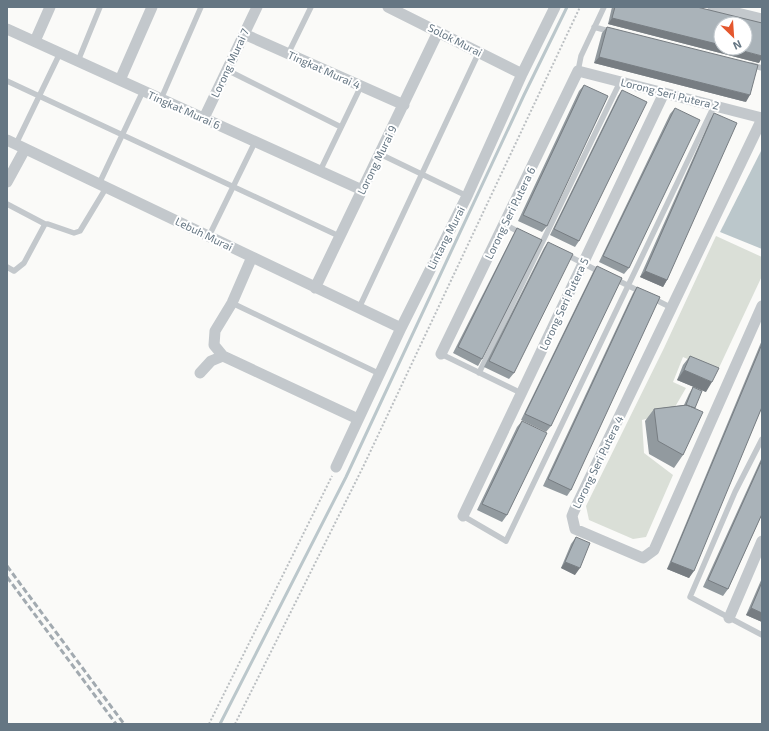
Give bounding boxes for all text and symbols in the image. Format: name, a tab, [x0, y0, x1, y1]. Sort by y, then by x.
north arrow	[713, 16, 753, 56]
street label: Solok Murai	[426, 20, 484, 59]
street label: Lorong Murai 7	[208, 26, 251, 99]
text: N	[731, 38, 744, 53]
street label: Tingkat Murai 4	[286, 48, 363, 91]
street label: Lorong Seri Putera 2	[620, 75, 721, 112]
street label: Tingkat Murai 6	[146, 88, 222, 131]
street label: Lorong Murai 9	[354, 123, 399, 196]
street label: Lorong Seri Putera 6	[482, 164, 538, 261]
street label: Lintang Murai	[424, 204, 467, 272]
street label: Lebuh Murai	[173, 214, 235, 253]
street label: Lorong Seri Putera 5	[536, 255, 591, 352]
street label: Lorong Seri Putera 4	[569, 413, 626, 510]

